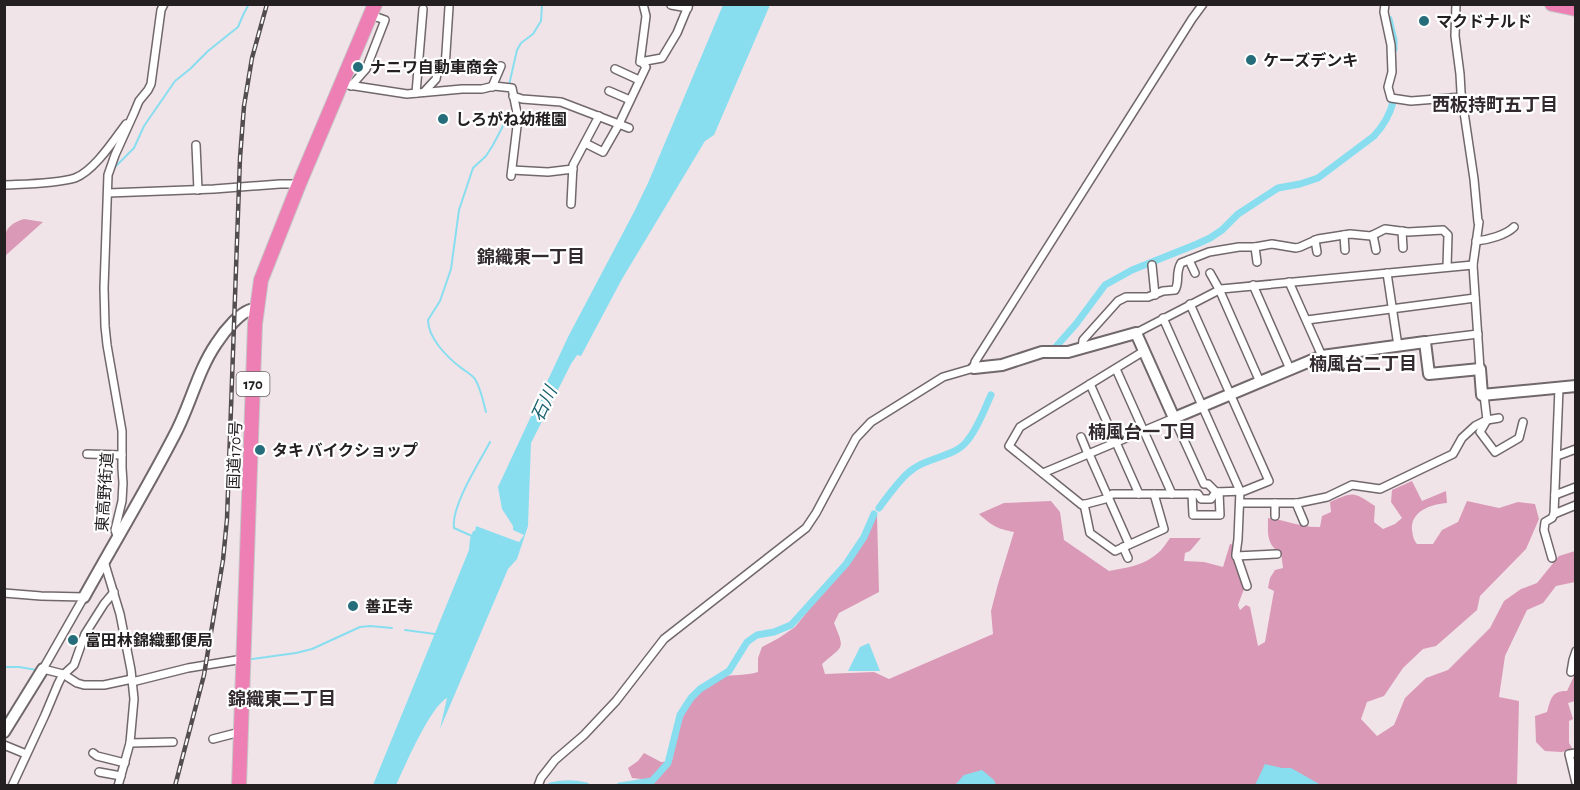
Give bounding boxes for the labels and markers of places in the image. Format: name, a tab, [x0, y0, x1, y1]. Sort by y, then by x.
place label: マクドナルド	[1436, 13, 1532, 30]
marker: マクドナルド	[1417, 14, 1431, 28]
place label: ケーズデンキ	[1263, 52, 1358, 69]
marker: ケーズデンキ	[1244, 53, 1258, 67]
place label: ナニワ自動車商会	[370, 59, 498, 76]
marker: ナニワ自動車商会	[351, 60, 365, 74]
place label: しろがね幼稚園	[455, 111, 567, 128]
marker: しろがね幼稚園	[436, 112, 450, 126]
place label: タキ バイクショップ	[272, 442, 418, 459]
marker: タキ バイクショップ	[253, 443, 267, 457]
place label: 善正寺	[365, 598, 413, 615]
marker: 善正寺	[346, 599, 360, 613]
place label: 富田林錦織郵便局	[85, 632, 213, 649]
marker: 富田林錦織郵便局	[66, 633, 80, 647]

